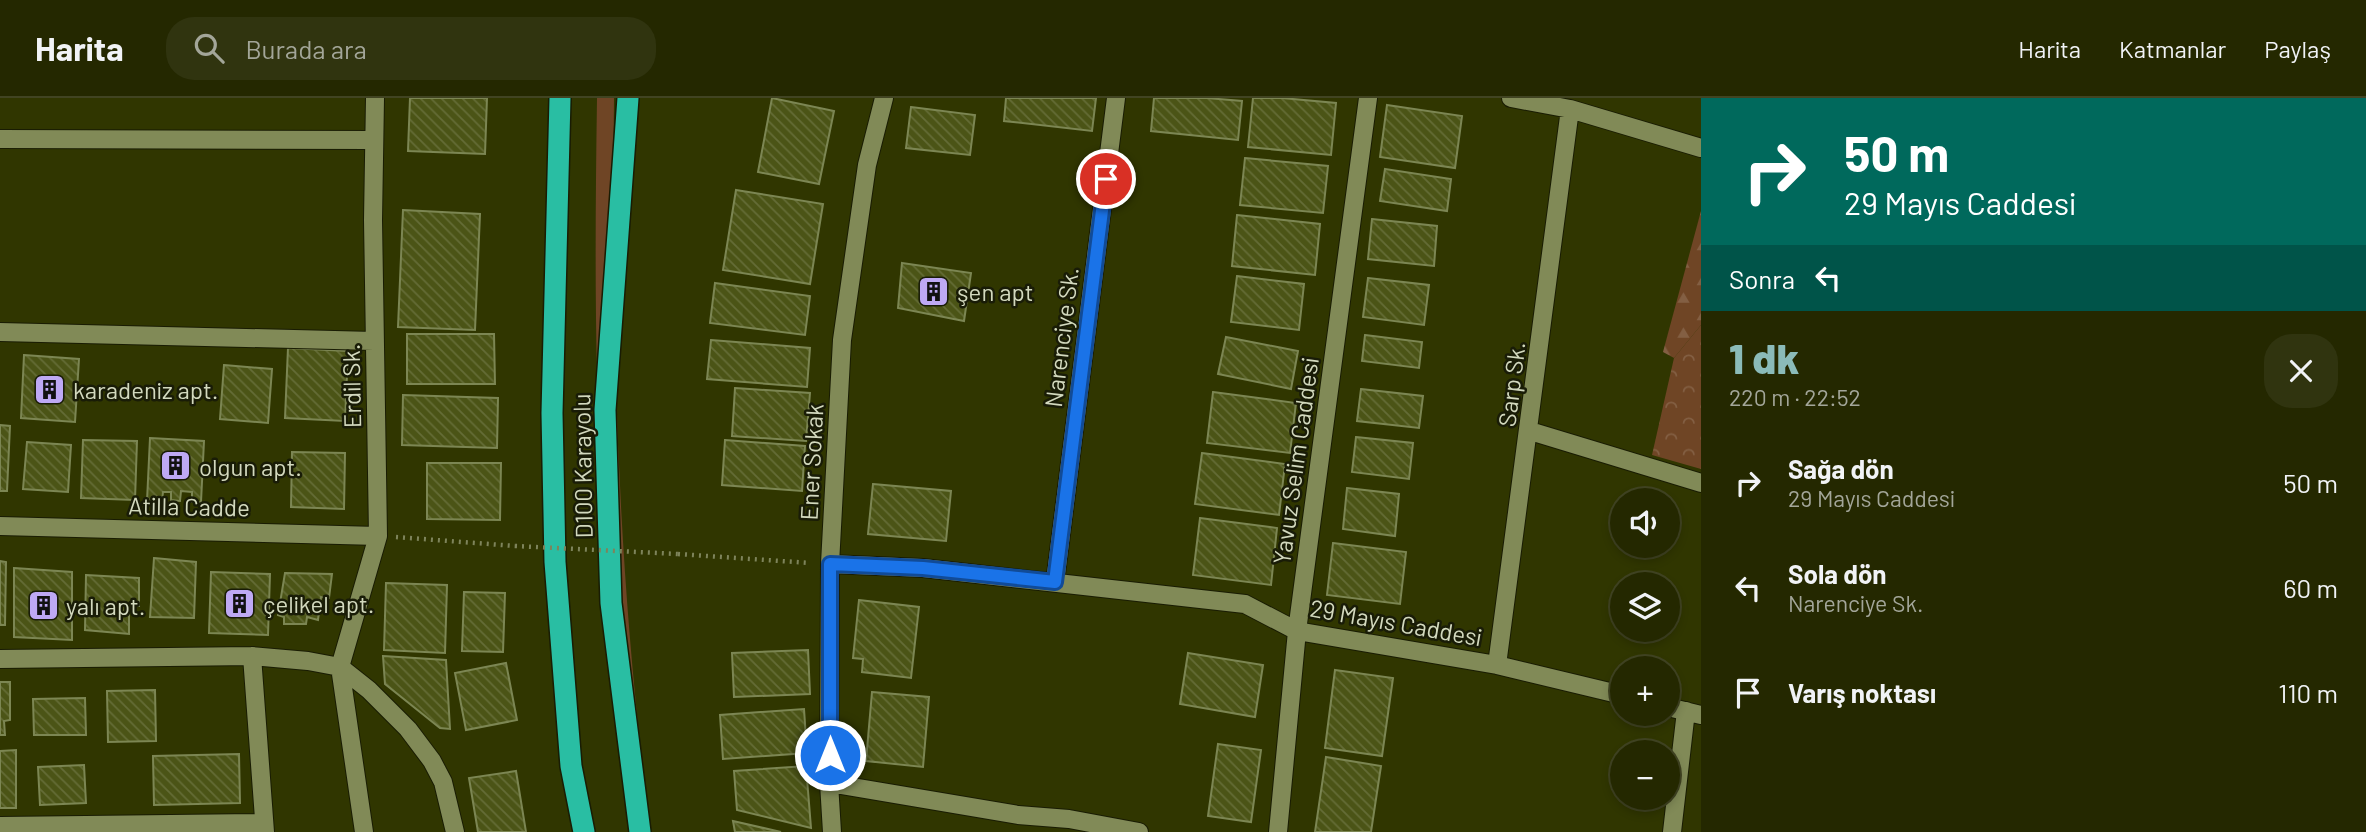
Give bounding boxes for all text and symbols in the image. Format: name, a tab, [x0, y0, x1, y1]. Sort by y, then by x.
search box	[166, 17, 656, 80]
text: Harita	[35, 28, 124, 68]
icon: search	[190, 29, 228, 67]
text: Burada ara	[246, 33, 367, 64]
text: Harita	[2018, 34, 2081, 63]
text: Katmanlar	[2119, 34, 2226, 63]
text: Paylaş	[2264, 34, 2331, 63]
text: 50 m	[1844, 123, 1949, 182]
icon: right	[1729, 126, 1820, 217]
pin	[1076, 149, 1136, 209]
icon: arrive	[1087, 160, 1125, 198]
text: 29 Mayıs Caddesi	[1844, 183, 2076, 221]
icon: left	[1809, 259, 1847, 297]
text: Sonra	[1729, 263, 1795, 294]
street label: Narenciye Sk.	[1038, 265, 1084, 409]
building icon: şen apt	[917, 274, 951, 308]
place label: şen apt	[957, 277, 1033, 306]
text: 1 dk	[1729, 332, 1799, 382]
button: close	[2264, 334, 2338, 408]
street label: Sarp Sk.	[1491, 340, 1531, 428]
street label: Erdil Sk.	[336, 344, 366, 428]
street label: Yavuz Selim Caddesi	[1266, 356, 1324, 566]
building icon: karadeniz apt.	[33, 372, 67, 406]
place label: karadeniz apt.	[73, 375, 218, 404]
text: 220 m · 22:52	[1729, 383, 1861, 411]
street label: D100 Karayolu	[566, 393, 598, 539]
street label: Ener Sokak	[793, 403, 829, 521]
building icon: olgun apt.	[159, 449, 193, 483]
place label: olgun apt.	[199, 452, 302, 481]
text: Sağa dön	[1788, 453, 1894, 484]
icon: right	[1729, 464, 1767, 502]
text: 50 m	[2283, 467, 2338, 498]
text: 29 Mayıs Caddesi	[1788, 484, 1955, 512]
map controls	[1610, 488, 1680, 810]
button: sound	[1610, 488, 1680, 558]
street label: Atilla Cadde	[128, 490, 250, 522]
text: Sola dön	[1788, 558, 1886, 589]
icon: left	[1729, 569, 1767, 607]
button: layers	[1610, 572, 1680, 642]
text: 60 m	[2283, 572, 2338, 603]
building icon: çelikel apt.	[223, 586, 257, 620]
building icon: yalı apt.	[26, 588, 60, 622]
place label: çelikel apt.	[263, 589, 374, 618]
text: Narenciye Sk.	[1788, 589, 1923, 617]
place label: yalı apt.	[66, 591, 145, 620]
street label: 29 Mayıs Caddesi	[1308, 593, 1484, 651]
button: +	[1610, 656, 1680, 726]
icon: arrive	[1729, 674, 1767, 712]
text: Varış noktası	[1788, 677, 1936, 708]
text: 110 m	[2278, 677, 2338, 708]
position arrow	[793, 718, 867, 792]
button: −	[1610, 740, 1680, 810]

